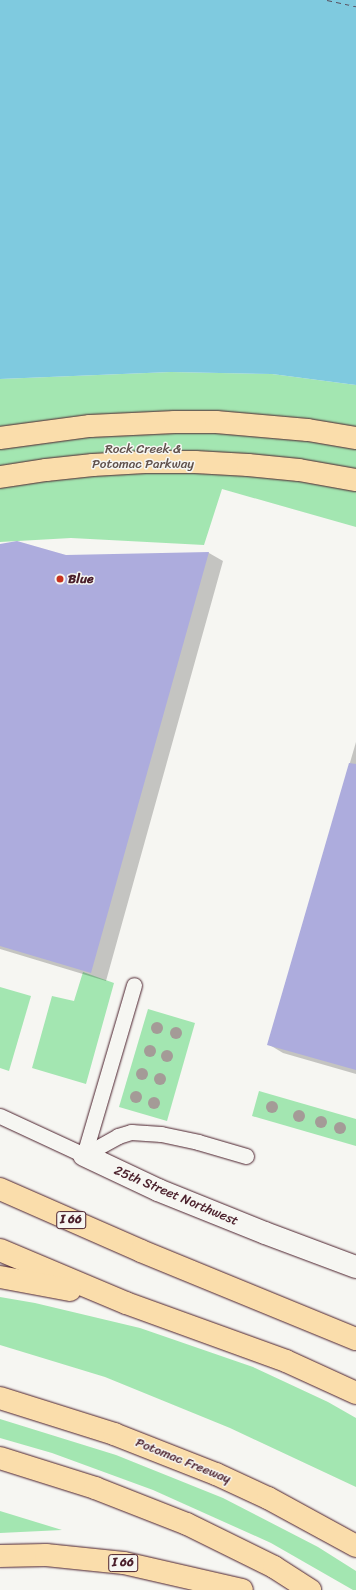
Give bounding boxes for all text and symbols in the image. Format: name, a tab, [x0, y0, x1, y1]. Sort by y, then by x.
park label: Rock Creek & Potomac Parkway	[92, 442, 194, 473]
place label: Blue	[68, 571, 94, 587]
marker: Blue	[55, 574, 65, 584]
street label: 25th Street Northwest	[112, 1163, 240, 1229]
road number: I 66	[56, 1210, 86, 1230]
street label: Potomac Freeway	[133, 1435, 233, 1487]
road number: I 66	[108, 1553, 138, 1573]

